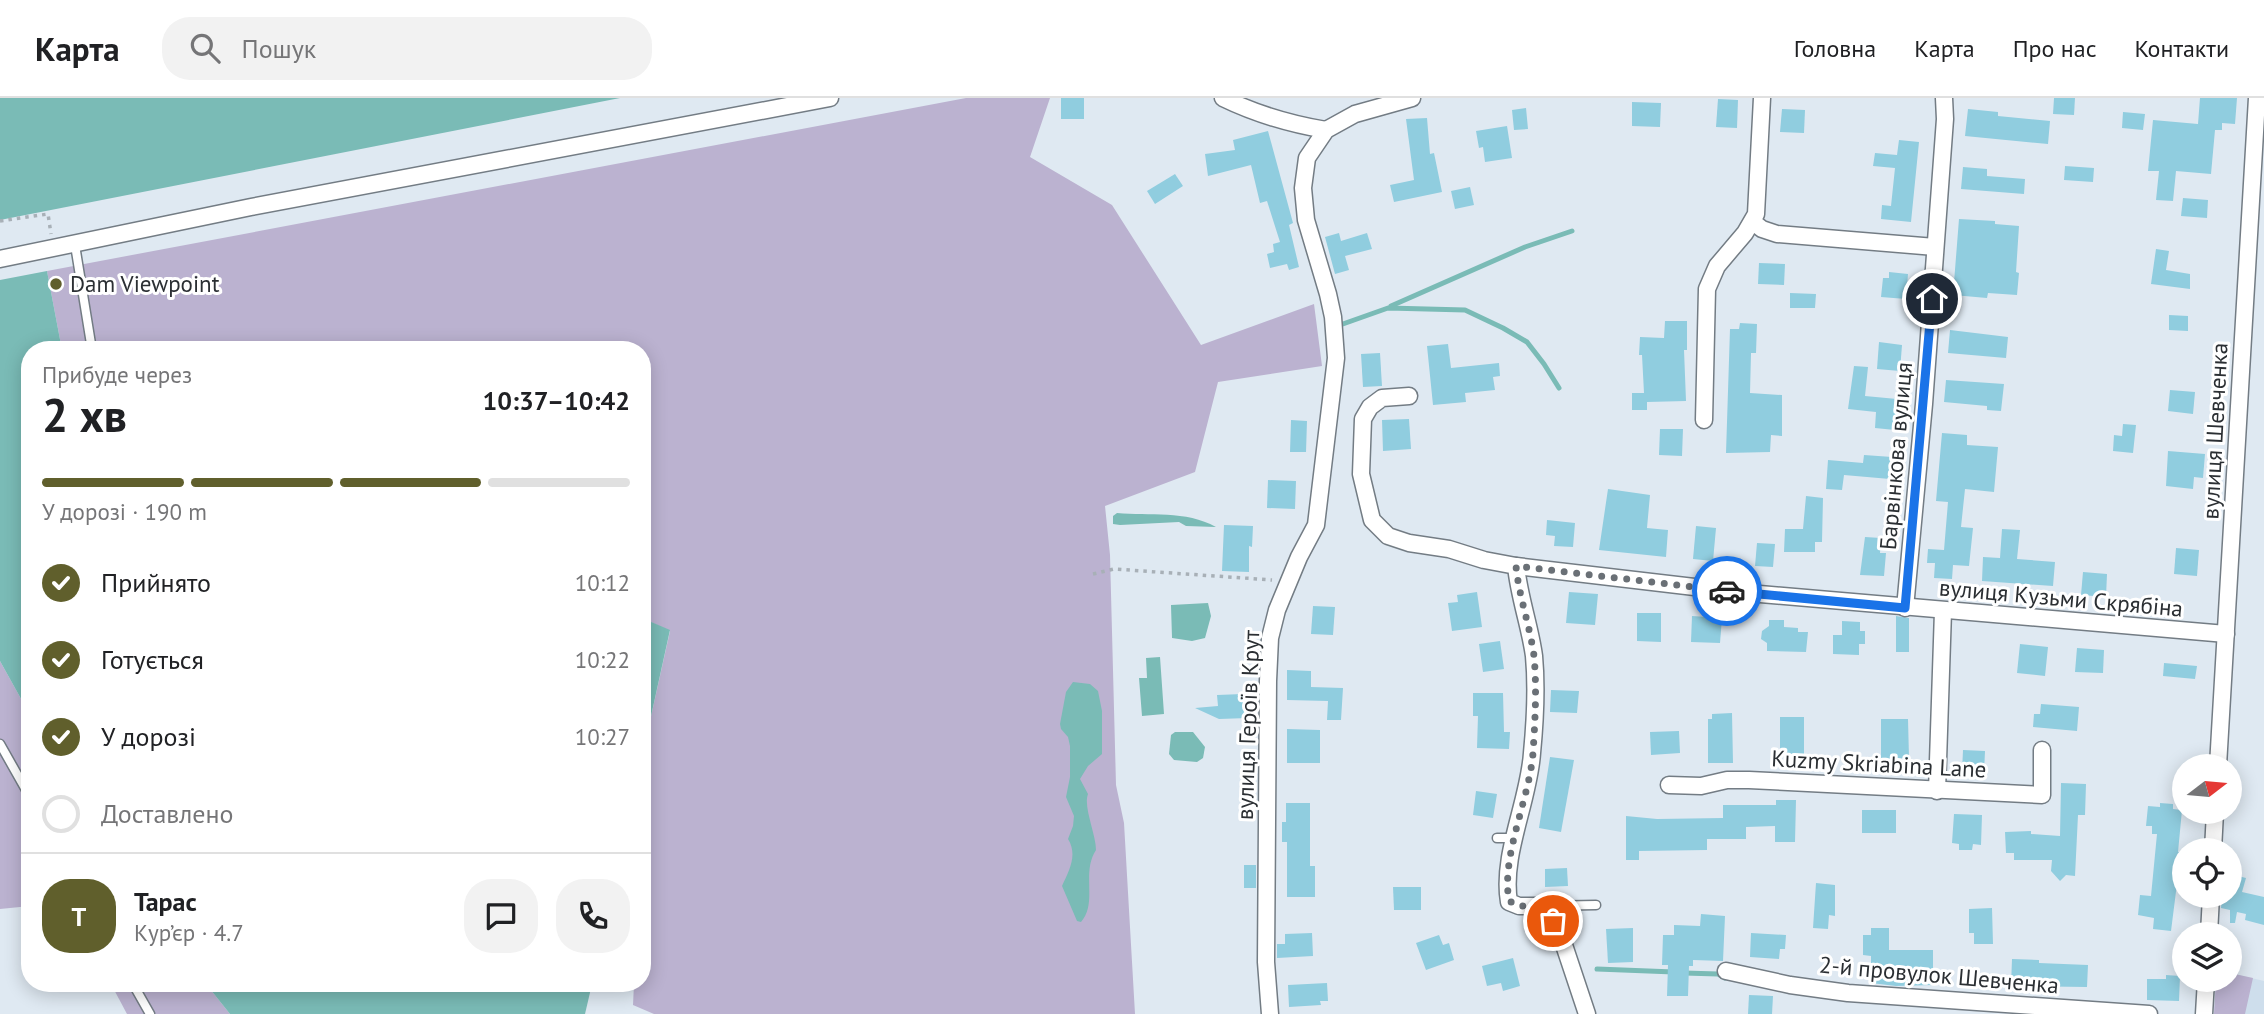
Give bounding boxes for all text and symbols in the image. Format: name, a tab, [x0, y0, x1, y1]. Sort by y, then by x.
search box	[162, 17, 652, 80]
text: Карта	[35, 27, 120, 70]
icon: search	[186, 29, 224, 67]
text: Пошук	[242, 32, 316, 65]
text: Головна	[1794, 33, 1876, 64]
text: Карта	[1914, 33, 1975, 64]
text: Про нас	[2013, 33, 2097, 64]
text: Контакти	[2135, 33, 2229, 64]
place label: Dam Viewpoint	[70, 269, 220, 298]
pin	[1902, 269, 1962, 329]
marker: Dam Viewpoint	[48, 276, 64, 292]
icon: home	[1913, 280, 1951, 318]
street label: вулиця Шевченка	[2195, 342, 2234, 520]
text: Прибуде через	[42, 360, 192, 389]
street label: Барвінкова вулиця	[1873, 361, 1918, 551]
text: 10:37–10:42	[483, 384, 630, 417]
text: 2 хв	[42, 385, 127, 445]
text: У дорозі · 190 m	[42, 497, 207, 526]
courier	[1692, 556, 1762, 626]
icon: check	[42, 564, 80, 602]
text: Прийнято	[101, 566, 211, 599]
text: 10:12	[575, 568, 630, 597]
icon: car	[1708, 572, 1746, 610]
street label: вулиця Кузьми Скрябіна	[1938, 572, 2184, 623]
street label: вулиця Героїв Крут	[1230, 629, 1265, 820]
icon: check	[42, 641, 80, 679]
text: Готується	[101, 643, 204, 676]
text: 10:22	[575, 645, 630, 674]
icon: check	[42, 718, 80, 756]
text: У дорозі	[101, 720, 196, 753]
text: 10:27	[575, 722, 630, 751]
street label: Kuzmy Skriabina Lane	[1771, 743, 1987, 784]
north arrow	[2172, 754, 2242, 824]
map controls	[2172, 754, 2242, 992]
text: Доставлено	[101, 797, 234, 830]
button: locate	[2172, 838, 2242, 908]
button: chat	[464, 879, 538, 953]
button: phone	[556, 879, 630, 953]
text: Тарас	[134, 885, 197, 918]
pin	[1523, 891, 1583, 951]
text: Т	[72, 900, 86, 933]
icon: bag	[1534, 902, 1572, 940]
text: Кур’єр · 4.7	[134, 918, 244, 947]
button: layers	[2172, 922, 2242, 992]
street label: 2-й провулок Шевченка	[1818, 950, 2060, 999]

